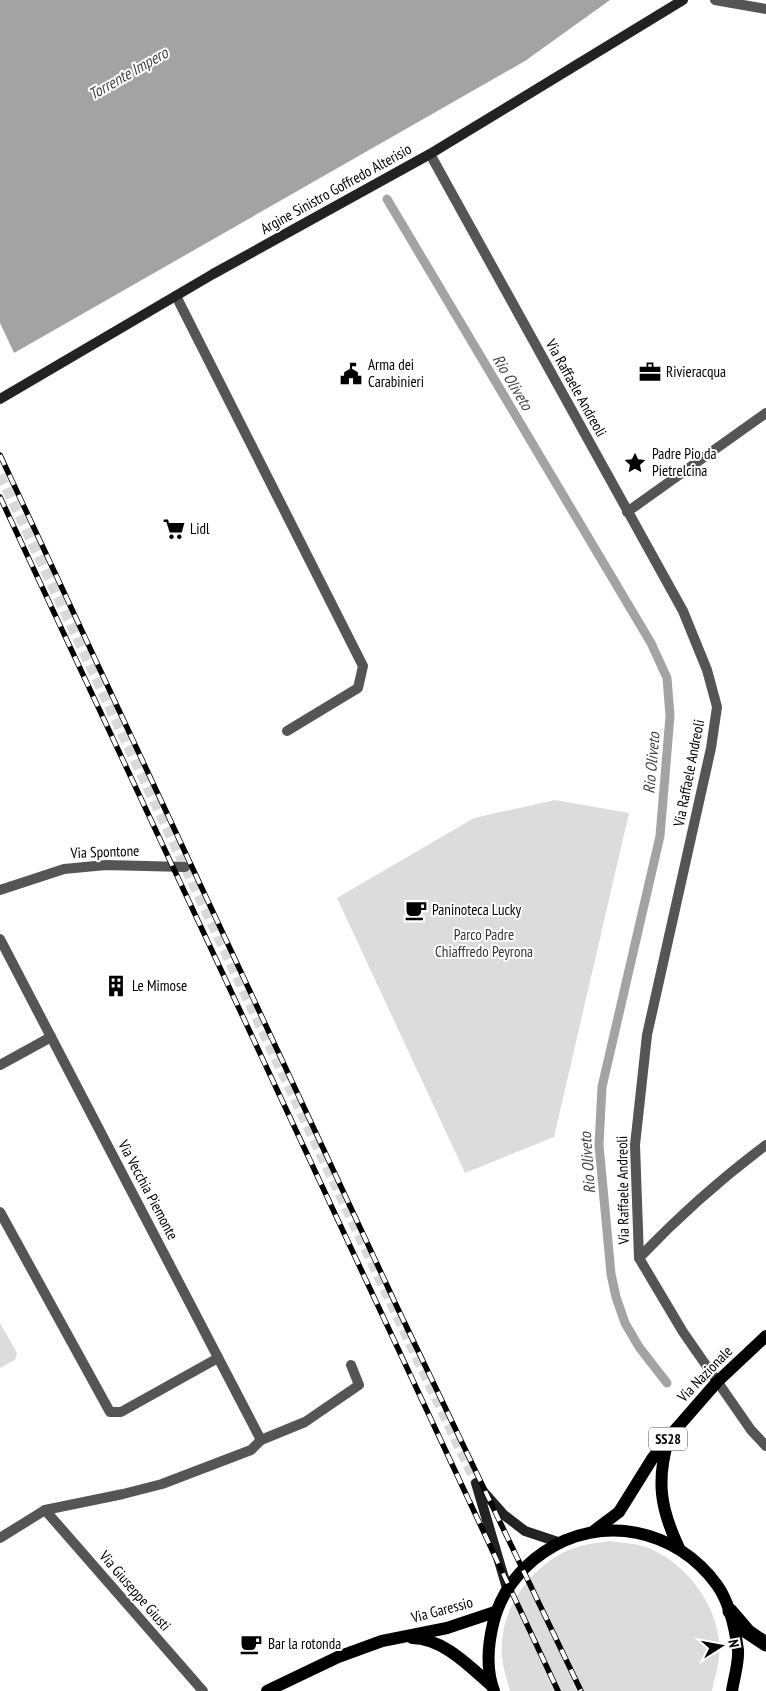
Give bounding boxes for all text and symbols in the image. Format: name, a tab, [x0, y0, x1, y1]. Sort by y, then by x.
water label: Torrente Impero	[85, 42, 172, 104]
street label: Argine Sinistro Goffredo Alterisio	[257, 139, 415, 238]
street label: Via Raffaele Andreoli	[541, 335, 611, 440]
water label: Rio Oliveto	[489, 351, 538, 414]
place label: Arma dei Carabinieri	[368, 355, 424, 391]
office icon: Rivieracqua	[637, 359, 663, 385]
public building icon: Arma dei Carabinieri	[338, 361, 364, 387]
place label: Rivieracqua	[666, 362, 726, 381]
place label: Padre Pio da Pietrelcina	[652, 444, 717, 480]
place icon: Padre Pio da Pietrelcina	[622, 450, 648, 476]
supermarket icon: Lidl	[161, 516, 187, 542]
place label: Lidl	[190, 519, 210, 538]
street label: Via Raffaele Andreoli	[669, 718, 708, 829]
water label: Rio Oliveto	[638, 730, 664, 794]
street label: Via Spontone	[69, 841, 140, 862]
cafe icon: Paninoteca Lucky	[403, 897, 429, 923]
place label: Paninoteca Lucky	[432, 900, 522, 919]
park label: Parco Padre Chiaffredo Peyrona	[435, 925, 533, 961]
building icon: Le Mimose	[103, 973, 129, 999]
place label: Le Mimose	[132, 976, 187, 995]
water label: Rio Oliveto	[575, 1131, 599, 1194]
street label: Via Vecchia Piemonte	[114, 1136, 183, 1243]
street label: Via Raffaele Andreoli	[612, 1136, 633, 1245]
street label: Via Nazionale	[672, 1342, 736, 1406]
road number: SS28	[649, 1428, 687, 1450]
street label: Via Giuseppe Giusti	[95, 1546, 175, 1635]
street label: Via Garessio	[408, 1592, 475, 1627]
north arrow	[696, 1621, 746, 1671]
cafe icon: Bar la rotonda	[238, 1631, 264, 1657]
place label: Bar la rotonda	[268, 1634, 341, 1653]
text: N	[724, 1638, 743, 1649]

